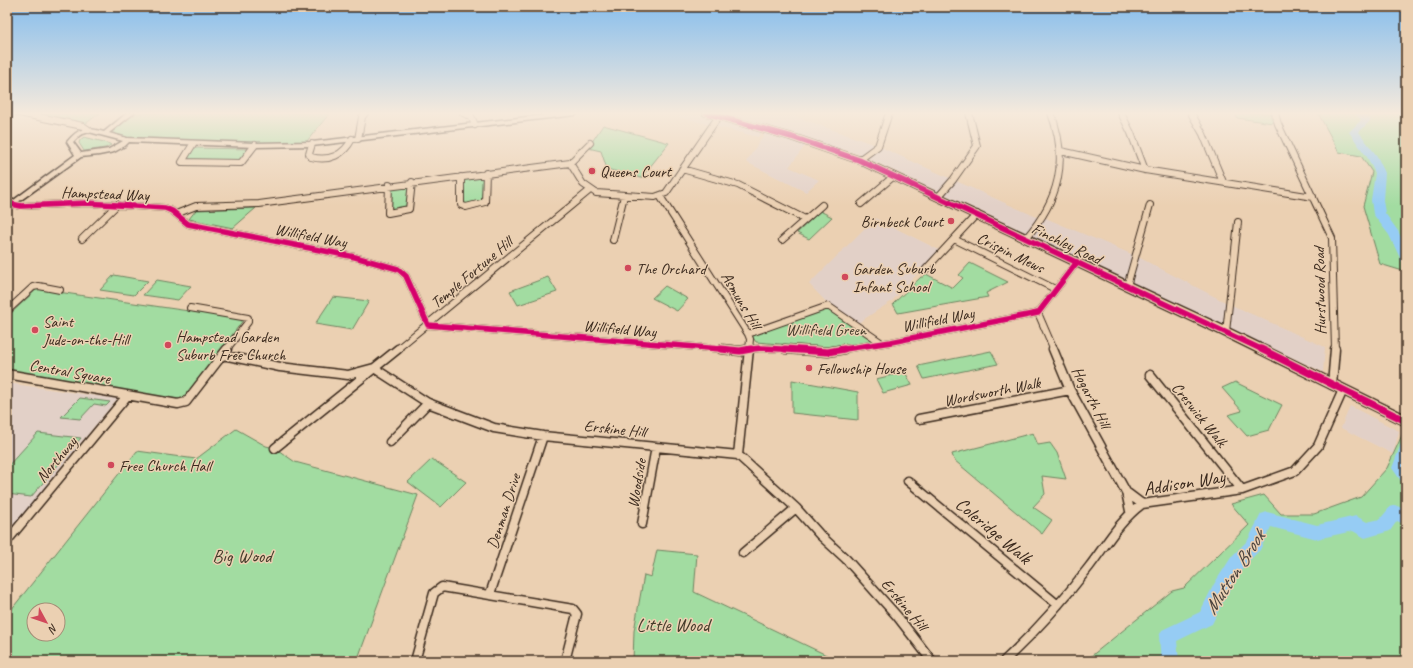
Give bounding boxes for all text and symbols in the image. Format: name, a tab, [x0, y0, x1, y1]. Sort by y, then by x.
place label: Queens Court	[600, 162, 673, 182]
marker: Queens Court	[587, 166, 597, 176]
street label: Hampstead Way	[61, 182, 151, 206]
place label: Birnbeck Court	[861, 212, 945, 232]
marker: Birnbeck Court	[946, 216, 956, 226]
street label: Finchley Road	[1028, 218, 1107, 271]
street label: Willifield Way	[273, 219, 350, 253]
street label: Crispin Mews	[974, 228, 1049, 278]
street label: Temple Fortune Hill	[427, 231, 519, 313]
street label: Hurstwood Road	[1309, 244, 1331, 335]
place label: The Orchard	[636, 259, 708, 279]
place label: Garden Suburb Infant School	[853, 259, 936, 297]
marker: The Orchard	[623, 263, 633, 273]
street label: Asmuns Hill	[716, 268, 768, 335]
marker: Garden Suburb Infant School	[840, 272, 850, 282]
street label: Willifield Way	[901, 303, 977, 337]
place label: Saint Jude-on-the-Hill	[42, 312, 132, 350]
street label: Willifield Way	[583, 316, 659, 342]
park label: Willifield Green	[786, 320, 867, 340]
marker: Saint Jude-on-the-Hill	[30, 325, 40, 335]
place label: Hampstead Garden Suburb Free Church	[176, 327, 286, 365]
marker: Hampstead Garden Suburb Free Church	[163, 340, 173, 350]
street label: Central Square	[28, 355, 114, 389]
place label: Fellowship House	[817, 359, 907, 379]
marker: Fellowship House	[804, 363, 814, 373]
street label: Hogarth Hill	[1067, 363, 1117, 435]
street label: Wordsworth Walk	[942, 373, 1043, 411]
street label: Creswick Walk	[1167, 378, 1232, 452]
street label: Erskine Hill	[583, 416, 650, 443]
street label: Northway	[32, 431, 83, 487]
place label: Free Church Hall	[119, 456, 214, 476]
street label: Woodside	[623, 456, 651, 509]
marker: Free Church Hall	[106, 460, 116, 470]
street label: Addison Way	[1142, 464, 1228, 501]
street label: Denman Drive	[482, 470, 526, 551]
street label: Coleridge Walk	[950, 492, 1038, 571]
water label: Mutton Brook	[1198, 523, 1273, 619]
park label: Big Wood	[212, 544, 275, 568]
street label: Erskine Hill	[877, 574, 934, 637]
north arrow	[26, 602, 66, 642]
park label: Little Wood	[637, 613, 713, 637]
text: N	[45, 621, 61, 637]

